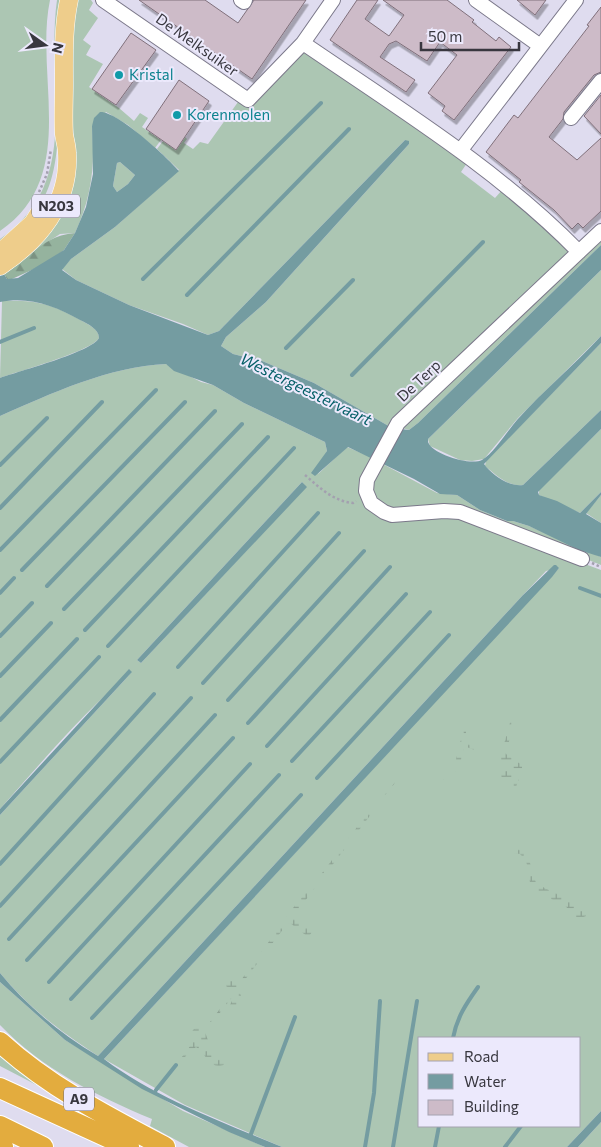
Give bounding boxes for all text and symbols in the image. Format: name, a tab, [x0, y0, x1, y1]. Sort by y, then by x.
street label: De Melksuiker	[153, 9, 242, 79]
north arrow	[20, 20, 70, 70]
scale bar	[421, 20, 518, 52]
text: 50 m	[428, 27, 462, 45]
text: N	[49, 41, 68, 55]
place label: Kristal	[129, 65, 174, 83]
marker: Kristal	[113, 69, 125, 81]
place label: Korenmolen	[187, 105, 270, 123]
marker: Korenmolen	[171, 109, 183, 121]
road number: N203	[32, 195, 80, 218]
water label: Westergeestervaart	[237, 348, 375, 429]
street label: De Terp	[393, 356, 444, 405]
legend	[418, 1037, 581, 1127]
text: Road	[464, 1047, 499, 1065]
text: Water	[464, 1072, 506, 1090]
road number: A9	[64, 1088, 94, 1110]
text: Building	[464, 1097, 519, 1115]

